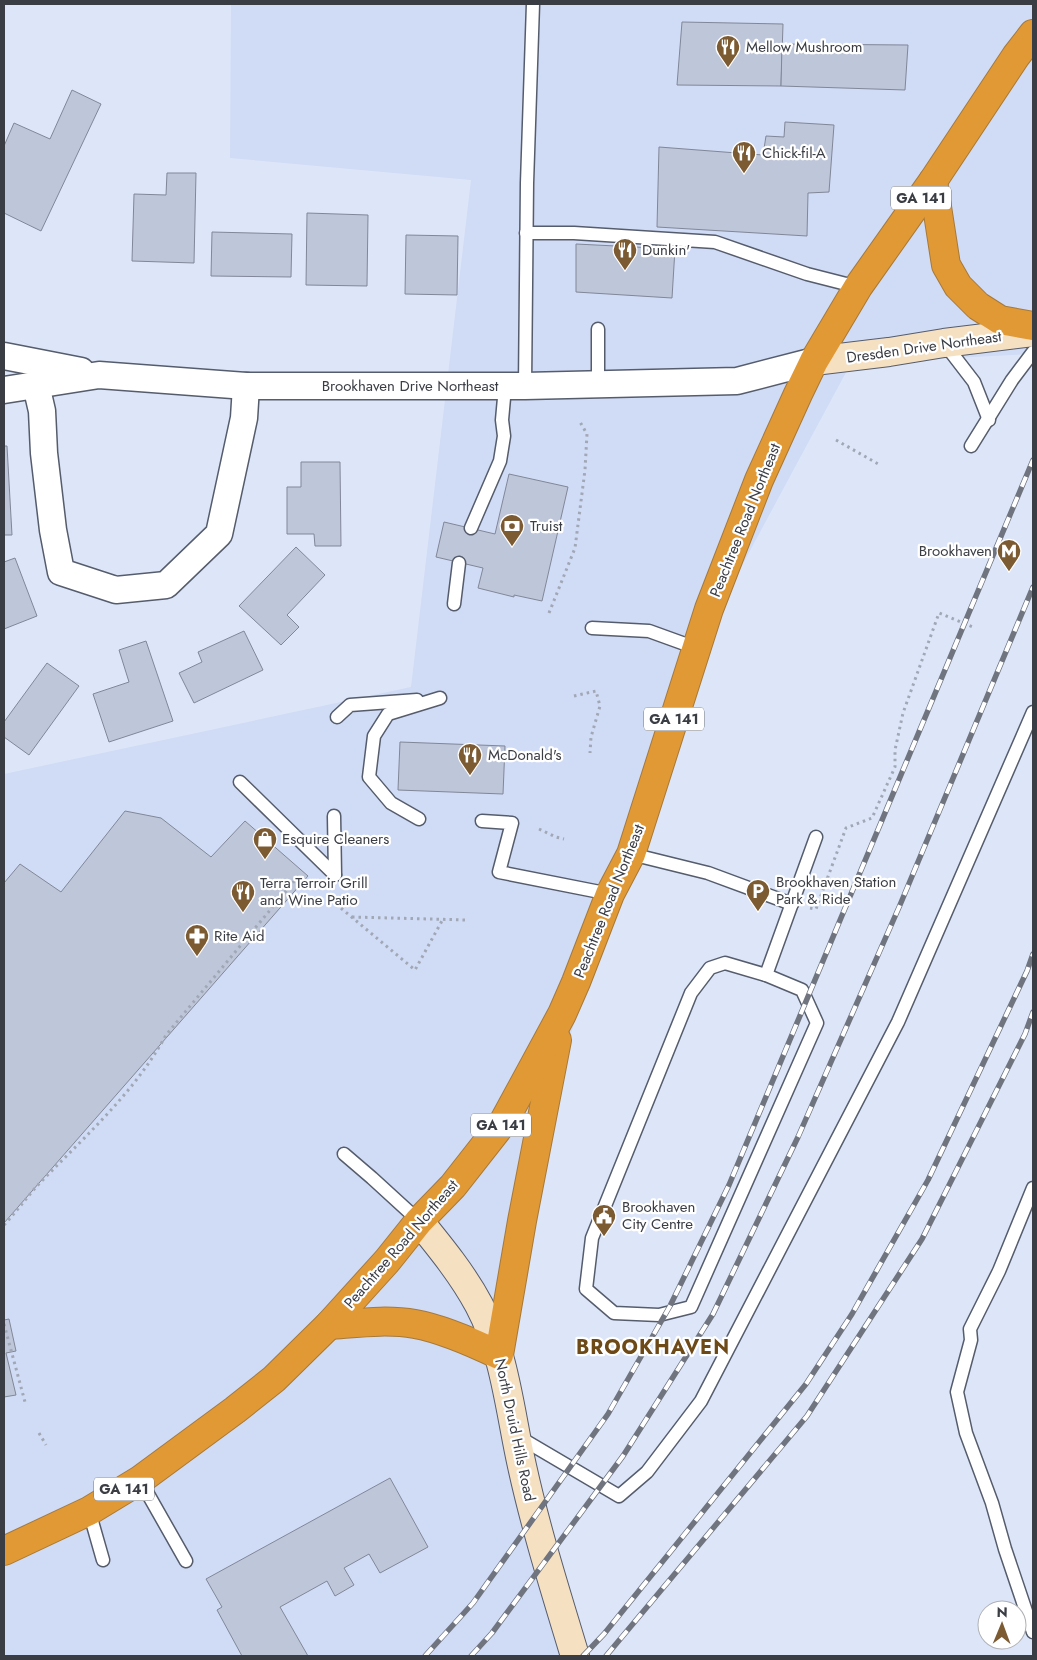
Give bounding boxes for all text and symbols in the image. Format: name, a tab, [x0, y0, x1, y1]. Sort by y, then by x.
restaurant icon: Mellow Mushroom	[715, 34, 741, 68]
place label: Mellow Mushroom	[746, 36, 862, 58]
restaurant icon: Chick-fil-A	[731, 140, 757, 174]
place label: Chick-fil-A	[762, 142, 826, 164]
road number: GA 141	[891, 187, 951, 210]
restaurant icon: Dunkin'	[612, 237, 638, 271]
place label: Dunkin'	[642, 239, 690, 261]
street label: Dresden Drive Northeast	[845, 325, 1003, 369]
street label: Brookhaven Drive Northeast	[322, 375, 499, 397]
street label: Peachtree Road Northeast	[704, 439, 786, 600]
bank icon: Truist	[499, 513, 525, 547]
place label: Truist	[530, 515, 563, 537]
metro station icon: Brookhaven	[996, 538, 1022, 572]
place label: Brookhaven	[919, 540, 992, 562]
road number: GA 141	[644, 708, 704, 731]
restaurant icon: McDonald's	[457, 742, 483, 776]
place label: McDonald's	[488, 744, 562, 766]
street label: Peachtree Road Northeast	[568, 820, 650, 981]
shop icon: Esquire Cleaners	[252, 826, 278, 860]
place label: Esquire Cleaners	[282, 828, 389, 850]
place label: Brookhaven Station Park & Ride	[776, 871, 896, 910]
place label: Terra Terroir Grill and Wine Patio	[260, 872, 368, 911]
parking icon: Brookhaven Station Park & Ride	[745, 878, 771, 912]
restaurant icon: Terra Terroir Grill and Wine Patio	[230, 879, 256, 913]
pharmacy icon: Rite Aid	[184, 923, 210, 957]
place label: Rite Aid	[214, 925, 264, 947]
road number: GA 141	[471, 1114, 531, 1136]
street label: Peachtree Road Northeast	[339, 1175, 463, 1313]
place label: Brookhaven City Centre	[622, 1196, 695, 1235]
public building icon: Brookhaven City Centre	[591, 1203, 617, 1237]
district label: BROOKHAVEN	[576, 1333, 730, 1362]
street label: North Druid Hills Road	[489, 1357, 541, 1503]
road number: GA 141	[94, 1478, 154, 1500]
north arrow	[977, 1600, 1027, 1650]
text: N	[996, 1602, 1008, 1622]

